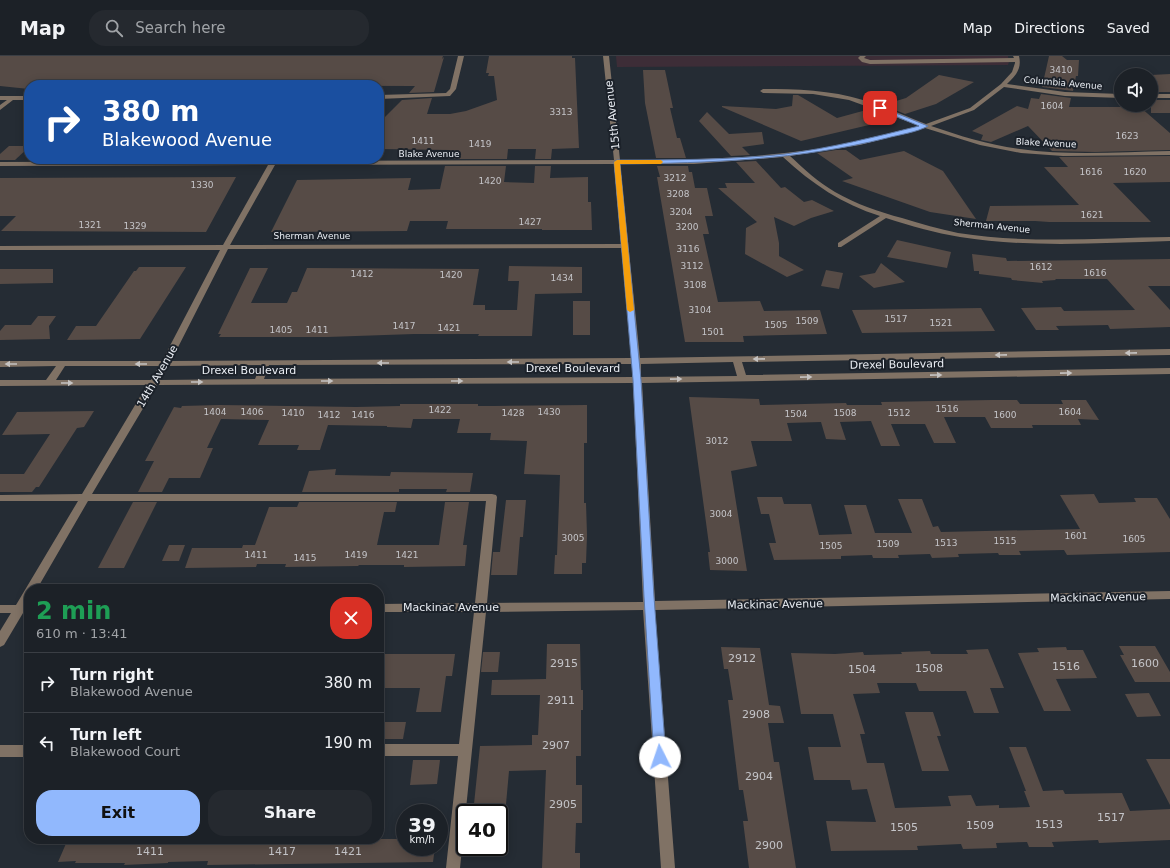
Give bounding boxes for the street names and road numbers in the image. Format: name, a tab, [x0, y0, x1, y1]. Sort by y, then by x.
street label: Columbia Avenue	[1023, 75, 1103, 91]
street label: 15th Avenue	[602, 79, 623, 150]
street label: Blake Avenue	[1015, 136, 1077, 150]
street label: Blake Avenue	[399, 149, 460, 159]
street label: Sherman Avenue	[953, 217, 1031, 235]
street label: Sherman Avenue	[274, 231, 351, 241]
street label: 14th Avenue	[134, 343, 181, 410]
street label: Drexel Boulevard	[850, 357, 944, 372]
street label: Drexel Boulevard	[526, 362, 620, 375]
street label: Drexel Boulevard	[202, 364, 296, 377]
street label: Mackinac Avenue	[1050, 590, 1146, 605]
street label: Mackinac Avenue	[727, 597, 823, 612]
street label: Mackinac Avenue	[403, 601, 499, 614]

